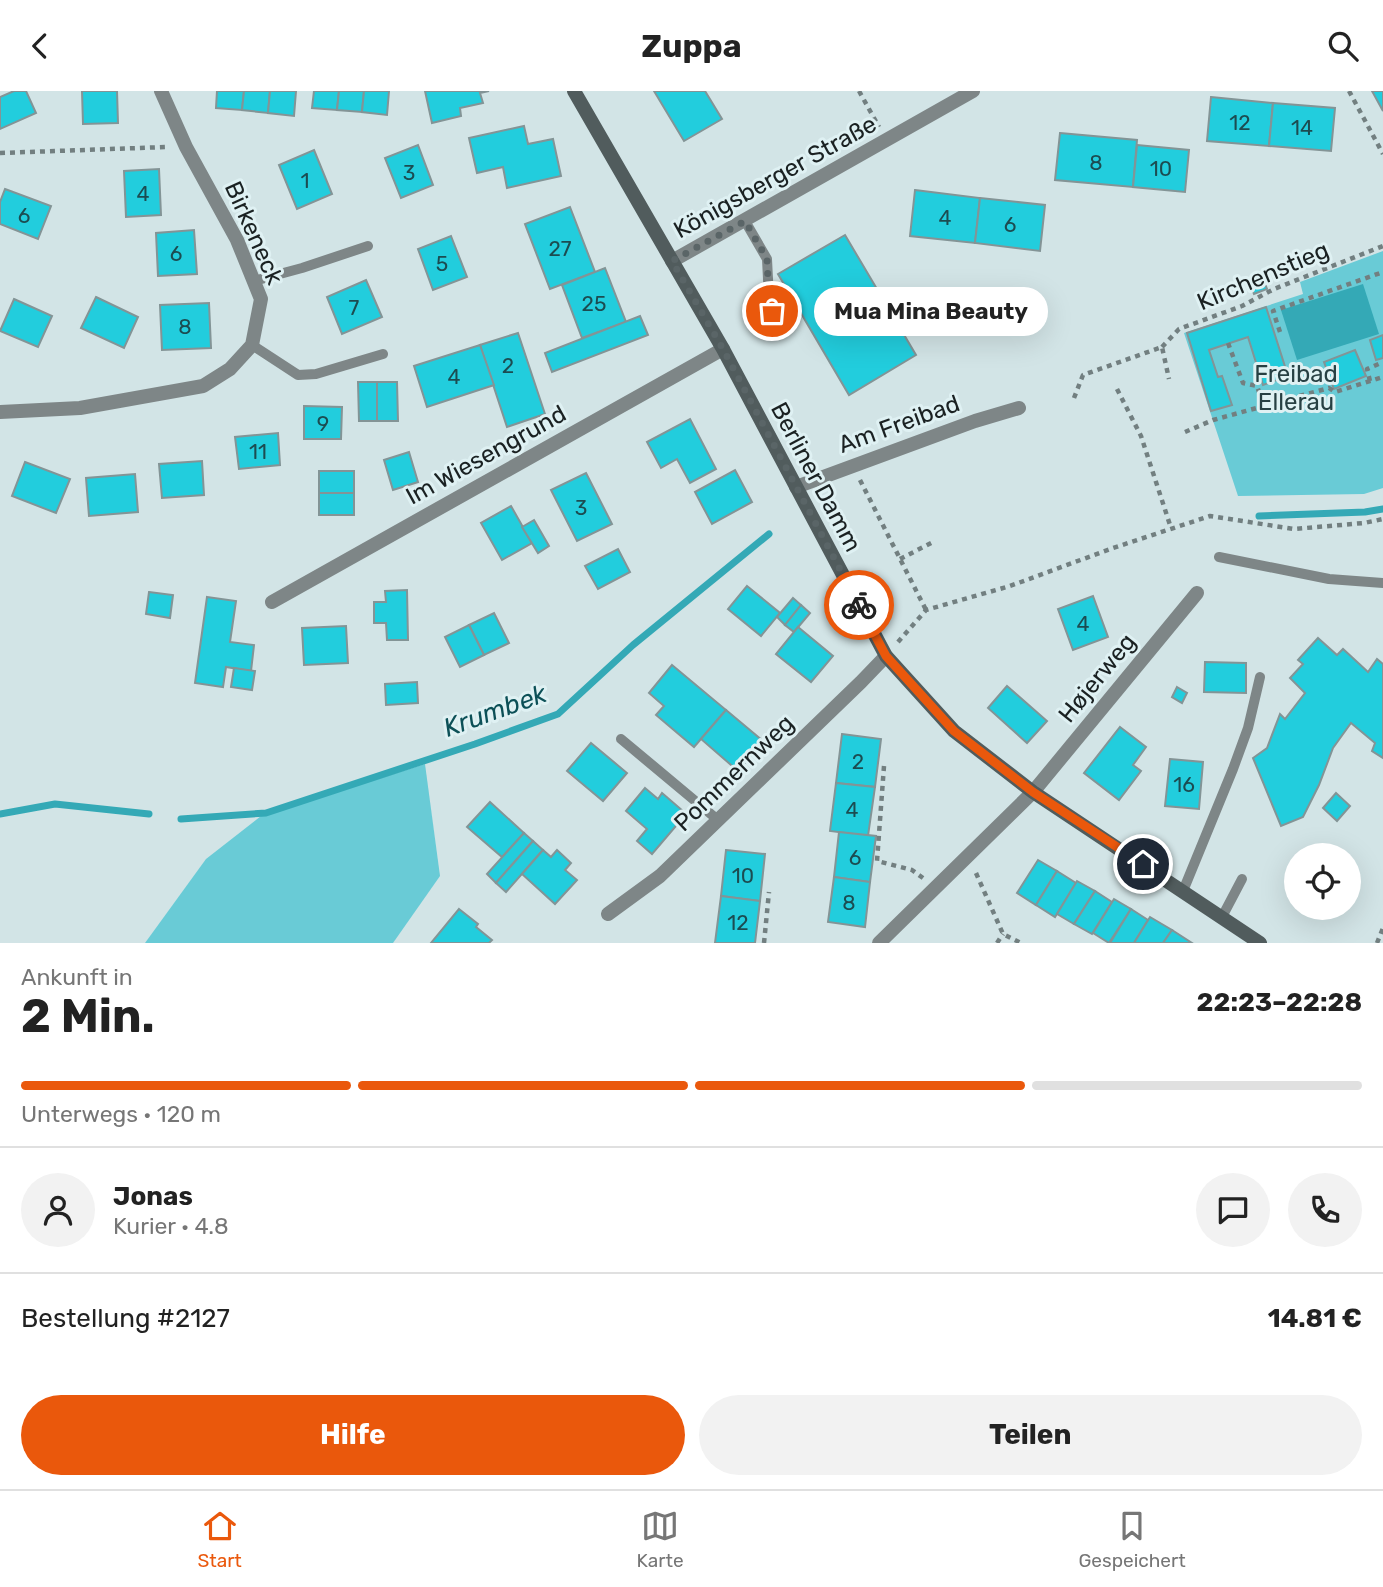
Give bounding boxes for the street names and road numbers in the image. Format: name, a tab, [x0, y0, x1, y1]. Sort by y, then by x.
street label: Königsberger Straße	[669, 110, 881, 244]
street label: Birkeneck	[219, 177, 289, 289]
street label: Kirchenstieg	[1193, 236, 1333, 316]
street label: Am Freibad	[835, 389, 963, 459]
street label: Berliner Damm	[765, 398, 867, 556]
street label: Im Wiesengrund	[401, 399, 571, 511]
street label: Højerweg	[1053, 628, 1141, 728]
street label: Pommernweg	[668, 709, 800, 837]

